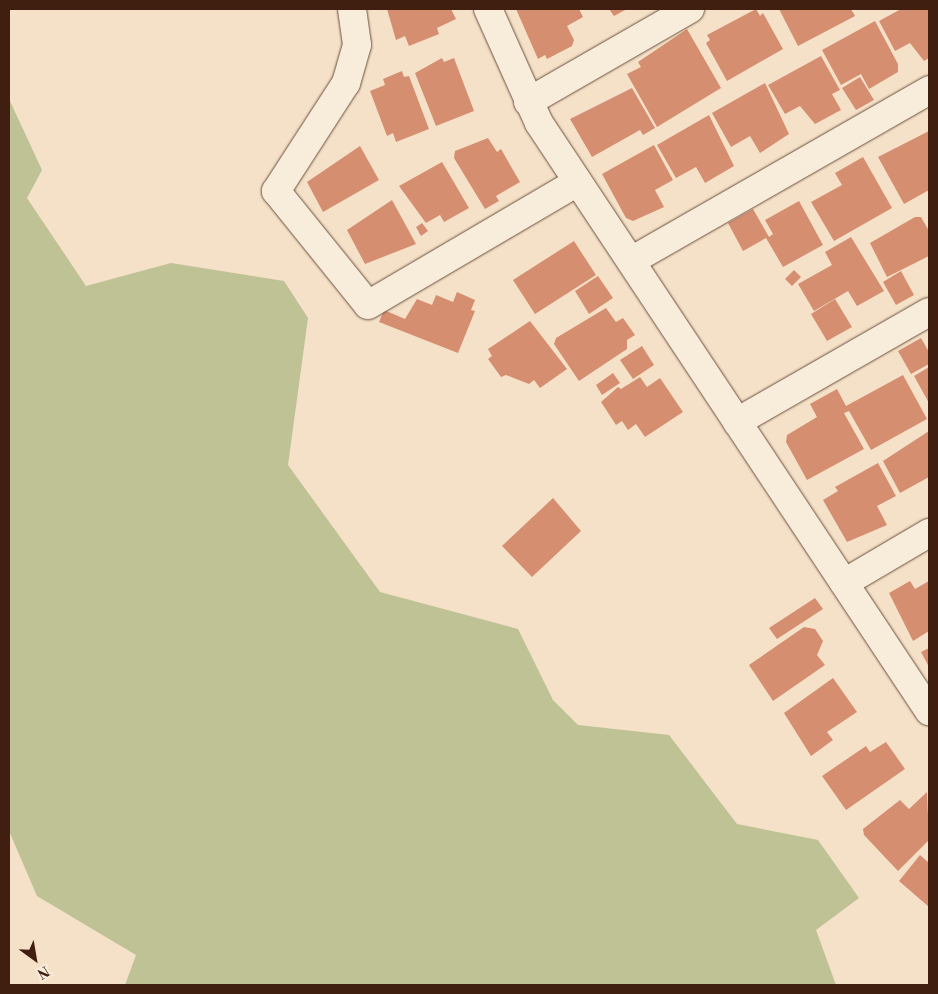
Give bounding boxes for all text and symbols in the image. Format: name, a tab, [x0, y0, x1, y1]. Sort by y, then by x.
north arrow	[10, 934, 60, 984]
text: N	[33, 961, 52, 982]

